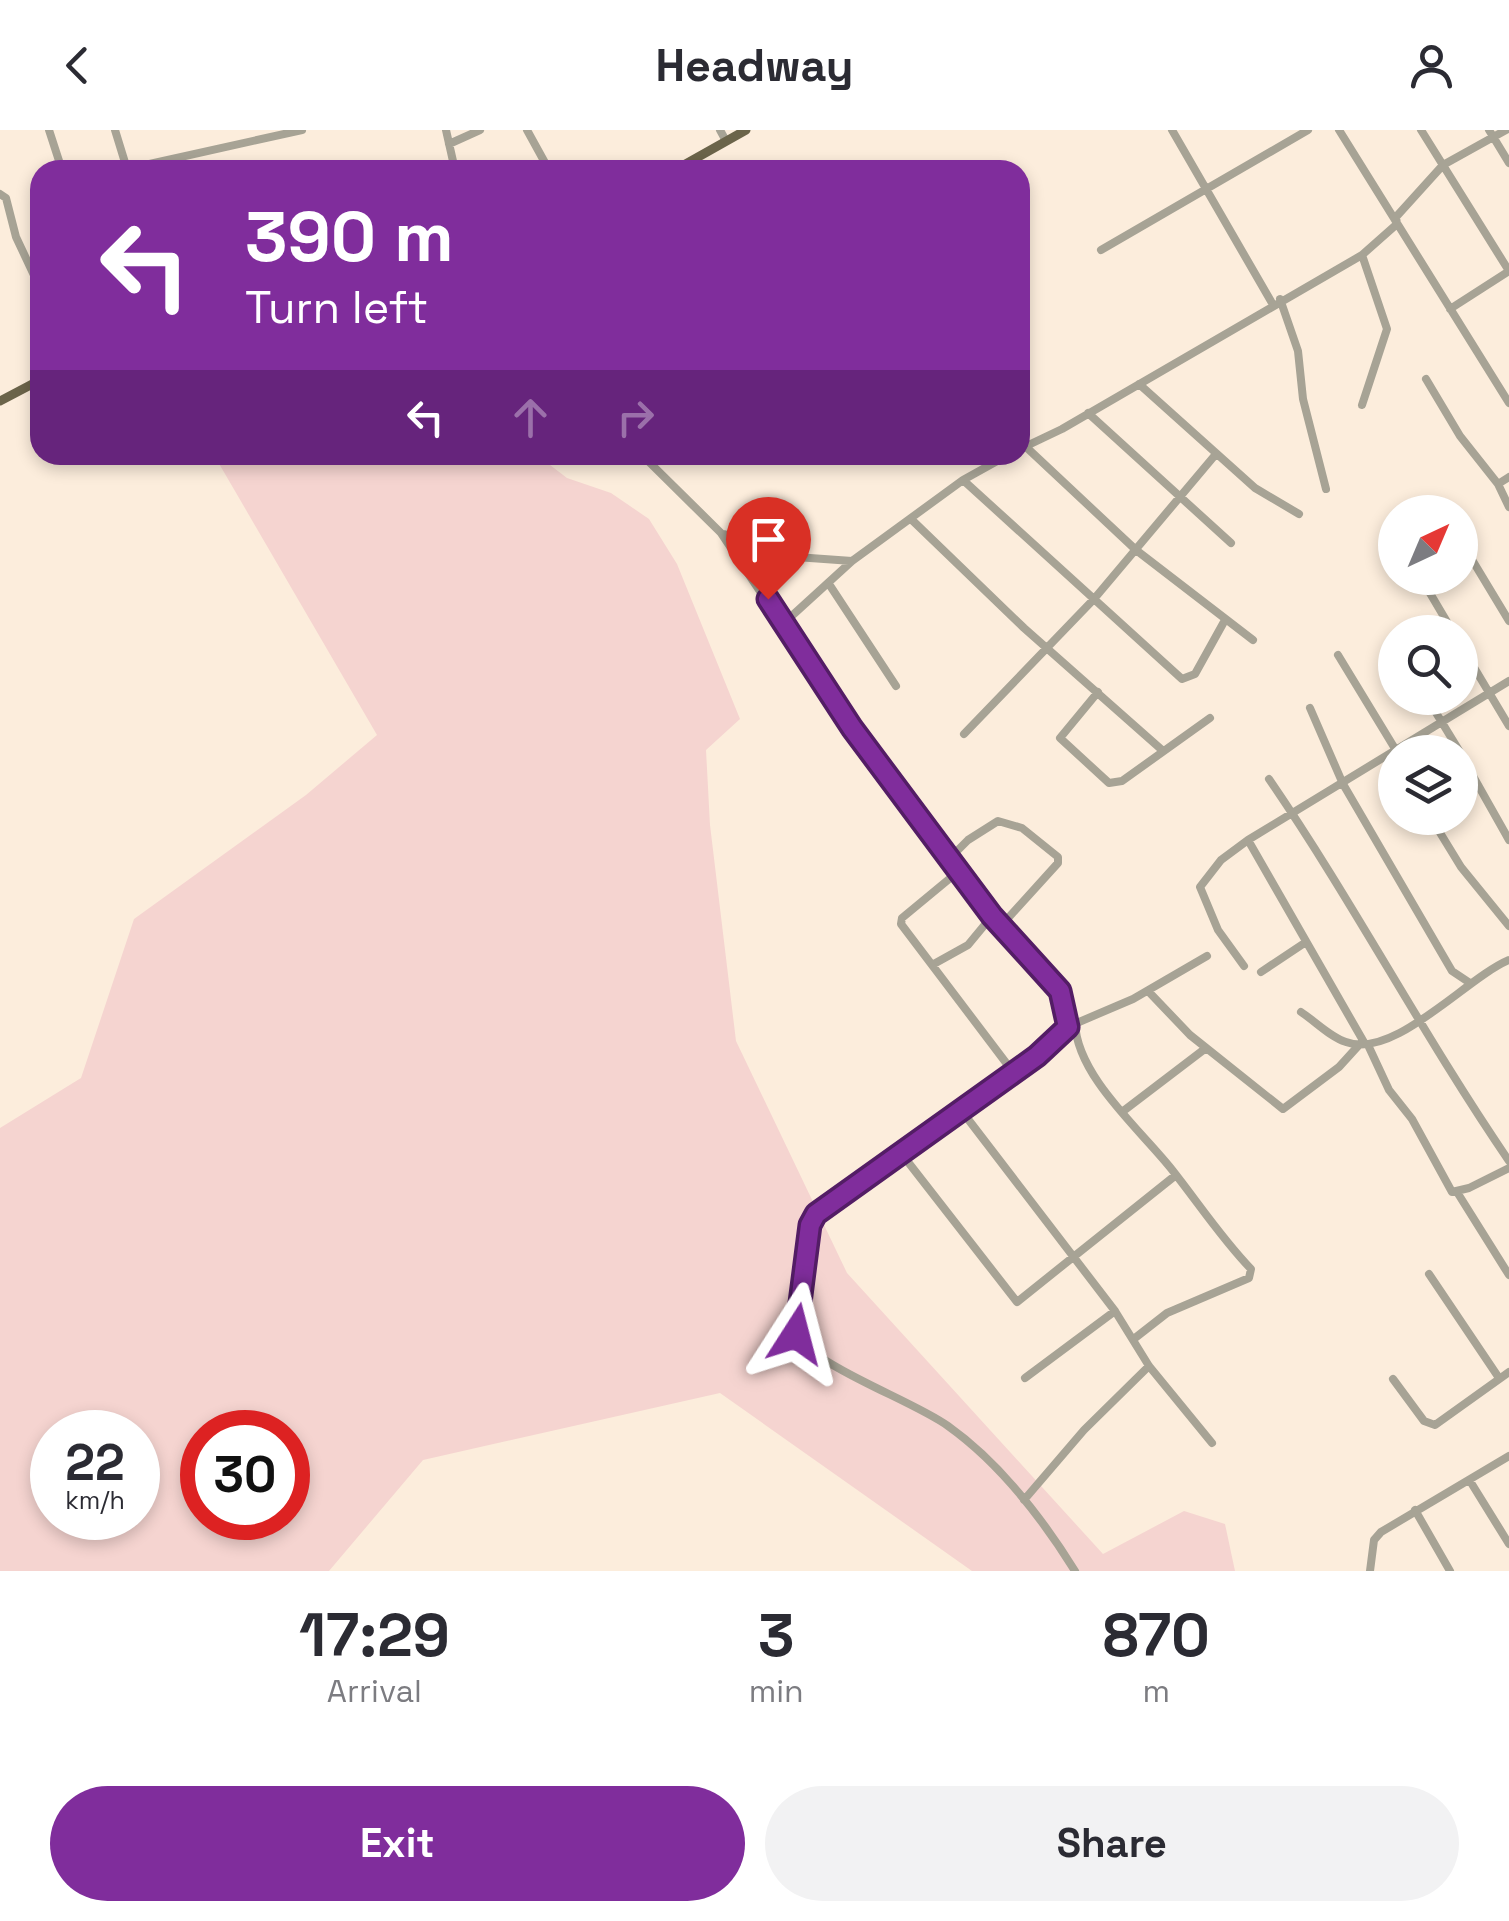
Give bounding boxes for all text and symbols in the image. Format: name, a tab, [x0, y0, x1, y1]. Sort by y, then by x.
text: Headway	[655, 37, 854, 94]
icon: back	[50, 38, 105, 93]
icon: person	[1404, 38, 1459, 93]
text: 390 m	[245, 192, 454, 281]
icon: left	[80, 200, 210, 330]
text: Turn left	[245, 279, 428, 336]
icon: left	[398, 390, 453, 445]
icon: ahead	[503, 390, 558, 445]
icon: right	[608, 390, 663, 445]
north arrow	[1378, 495, 1478, 595]
map controls	[1378, 495, 1478, 835]
pin	[726, 497, 811, 600]
icon: arrive	[741, 512, 796, 567]
button: search	[1378, 615, 1478, 715]
button: layers	[1378, 735, 1478, 835]
position arrow	[744, 1282, 848, 1386]
speed limit sign: 30	[180, 1410, 310, 1540]
text: 22	[65, 1431, 125, 1495]
text: km/h	[65, 1484, 125, 1516]
text: 17:29	[299, 1597, 450, 1674]
text: 3	[758, 1597, 794, 1674]
text: 870	[1103, 1597, 1210, 1674]
text: Arrival	[327, 1671, 422, 1711]
text: min	[749, 1671, 804, 1711]
text: m	[1143, 1671, 1170, 1711]
button: Exit	[50, 1786, 745, 1901]
button: Share	[765, 1786, 1459, 1901]

